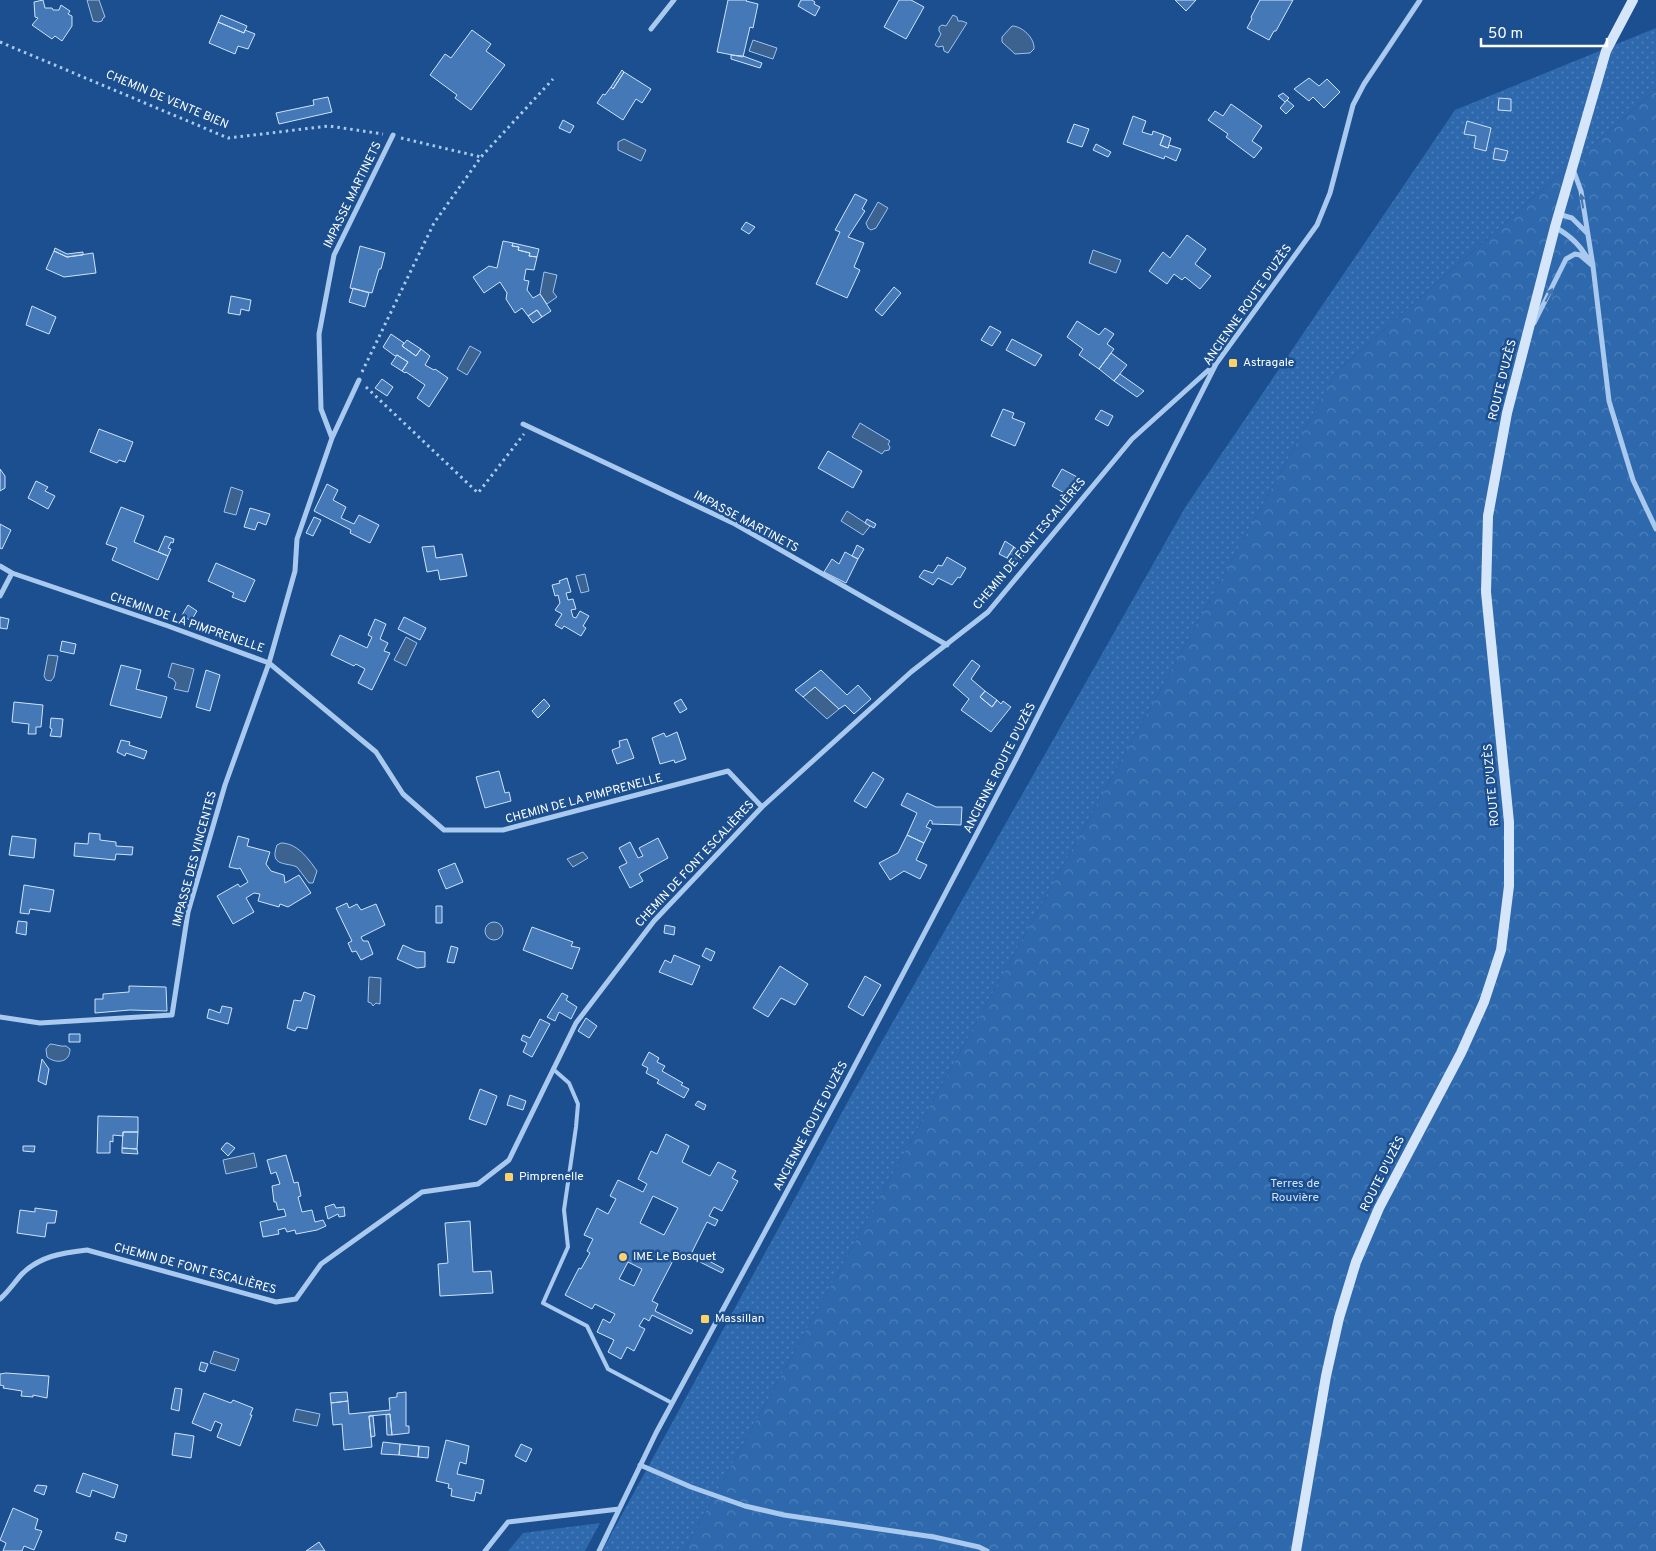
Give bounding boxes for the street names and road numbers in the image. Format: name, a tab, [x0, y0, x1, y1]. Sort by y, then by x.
street label: CHEMIN DE VENTE BIEN	[103, 67, 231, 133]
street label: IMPASSE MARTINETS	[320, 139, 386, 251]
street label: ANCIENNE ROUTE D'UZÈS	[1200, 241, 1296, 369]
street label: ROUTE D'UZÈS	[1485, 338, 1521, 422]
street label: CHEMIN DE FONT ESCALIÈRES	[970, 475, 1090, 613]
street label: IMPASSE MARTINETS	[691, 488, 801, 556]
street label: CHEMIN DE LA PIMPRENELLE	[108, 589, 266, 657]
street label: ANCIENNE ROUTE D'UZÈS	[960, 700, 1040, 836]
street label: ROUTE D'UZÈS	[1480, 743, 1504, 827]
street label: CHEMIN DE LA PIMPRENELLE	[504, 770, 664, 828]
street label: IMPASSE DES VINCENTES	[169, 789, 221, 929]
street label: CHEMIN DE FONT ESCALIÈRES	[632, 797, 758, 931]
street label: ANCIENNE ROUTE D'UZÈS	[770, 1058, 852, 1194]
street label: ROUTE D'UZÈS	[1357, 1133, 1409, 1215]
street label: CHEMIN DE FONT ESCALIÈRES	[112, 1240, 278, 1298]

